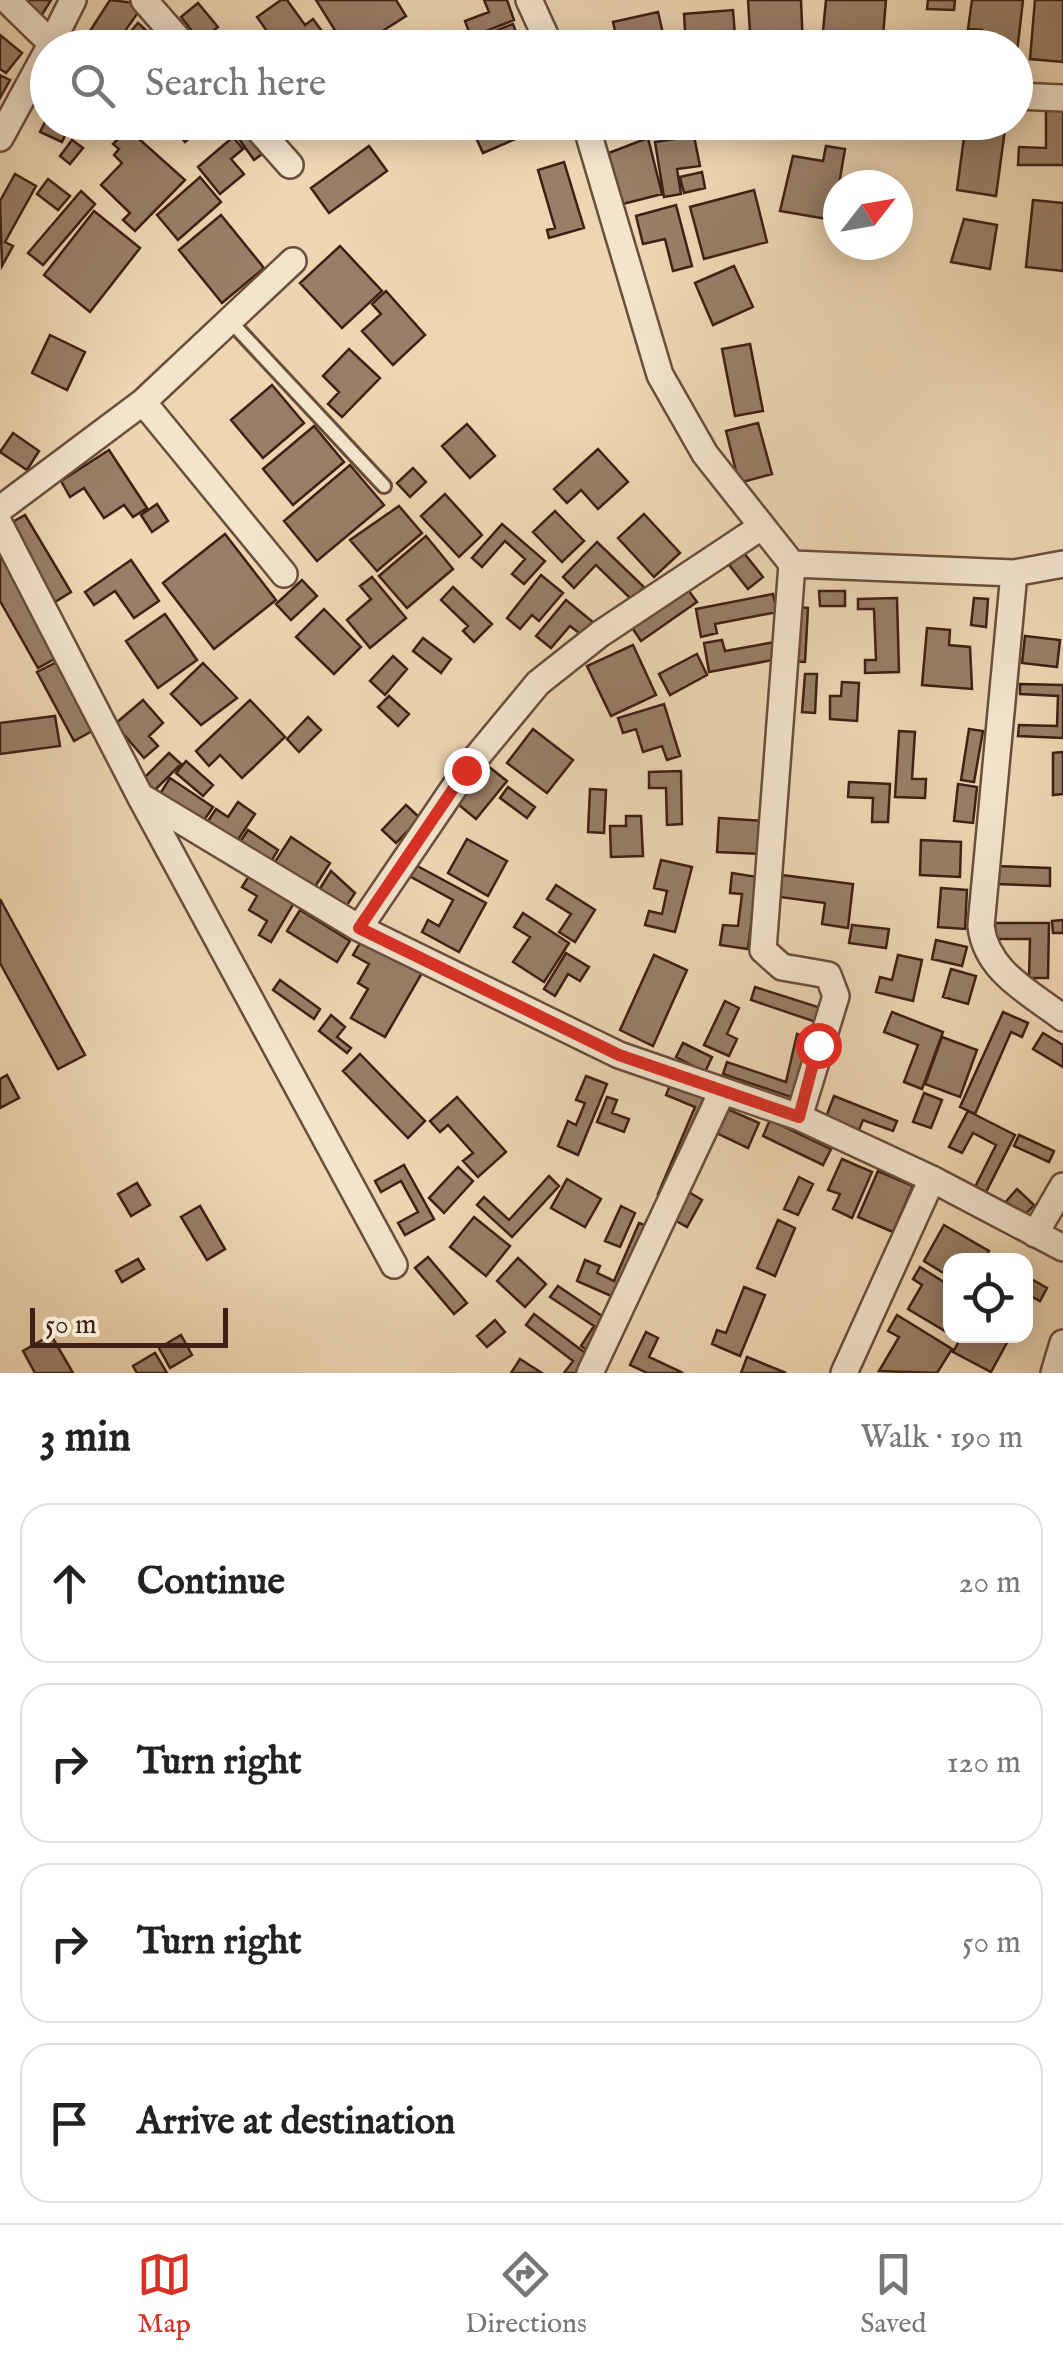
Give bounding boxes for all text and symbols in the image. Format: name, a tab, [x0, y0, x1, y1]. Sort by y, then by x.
search box	[30, 30, 1033, 140]
icon: search	[65, 58, 120, 113]
text: Search here	[145, 61, 326, 109]
north arrow	[823, 170, 913, 260]
route end	[444, 748, 490, 794]
route start	[796, 1023, 842, 1069]
map controls	[943, 1253, 1033, 1343]
button: locate	[943, 1253, 1033, 1343]
scale bar	[30, 1303, 228, 1348]
text: 50 m	[45, 1308, 97, 1343]
text: 3 min	[40, 1412, 131, 1465]
text: Walk · 190 m	[860, 1418, 1023, 1459]
icon: ahead	[42, 1556, 97, 1611]
text: Continue	[137, 1559, 285, 1607]
text: 20 m	[959, 1563, 1021, 1604]
icon: right	[42, 1736, 97, 1791]
text: Turn right	[137, 1739, 301, 1787]
text: 120 m	[947, 1743, 1021, 1784]
icon: right	[42, 1916, 97, 1971]
text: Turn right	[137, 1919, 301, 1967]
text: 50 m	[962, 1923, 1021, 1964]
icon: arrive	[42, 2096, 97, 2151]
text: Arrive at destination	[137, 2099, 455, 2147]
tab: Map	[137, 2247, 192, 2342]
tab: Directions	[465, 2247, 587, 2342]
tab: Saved	[860, 2247, 926, 2342]

